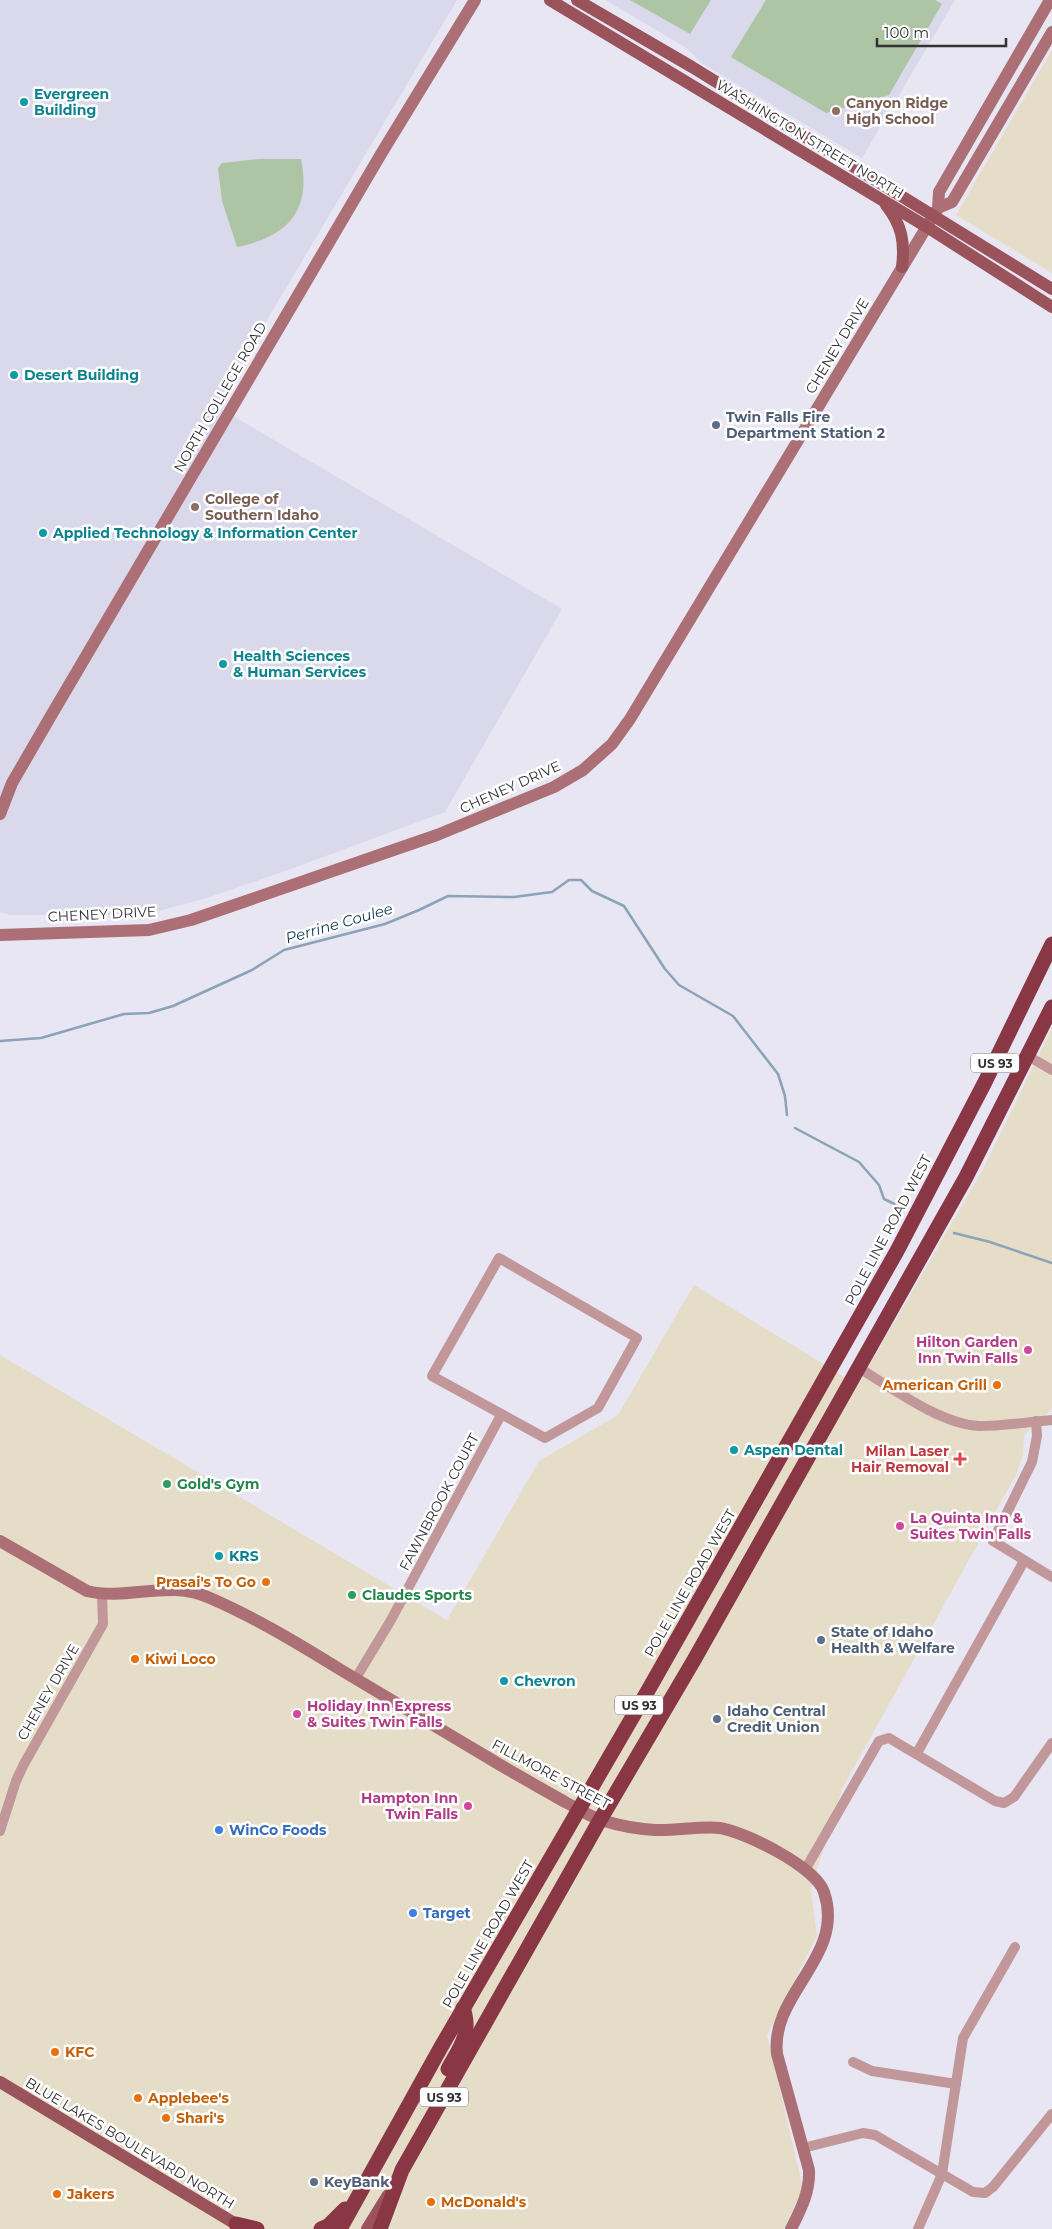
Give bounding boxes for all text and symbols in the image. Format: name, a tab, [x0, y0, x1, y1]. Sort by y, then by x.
scale bar	[877, 15, 1006, 47]
text: 100 m	[884, 23, 929, 42]
street label: WASHINGTON STREET NORTH	[713, 76, 907, 202]
place label: Evergreen Building	[34, 85, 109, 119]
place label: Canyon Ridge High School	[846, 94, 948, 128]
marker: Evergreen Building	[18, 96, 30, 108]
marker: Canyon Ridge High School	[830, 105, 842, 117]
street label: CHENEY DRIVE	[801, 295, 873, 397]
street label: NORTH COLLEGE ROAD	[170, 319, 270, 475]
place label: Desert Building	[24, 366, 139, 384]
marker: Desert Building	[8, 369, 20, 381]
place label: Twin Falls Fire Department Station 2	[726, 408, 885, 442]
marker: Twin Falls Fire Department Station 2	[710, 419, 722, 431]
place label: College of Southern Idaho	[205, 490, 319, 524]
marker: College of Southern Idaho	[189, 501, 201, 513]
place label: Applied Technology & Information Center	[52, 524, 357, 542]
marker: Applied Technology & Information Center	[37, 527, 49, 539]
place label: Health Sciences & Human Services	[233, 647, 367, 681]
marker: Health Sciences & Human Services	[217, 658, 229, 670]
street label: CHENEY DRIVE	[457, 757, 563, 817]
water label: Perrine Coulee	[283, 899, 395, 947]
street label: CHENEY DRIVE	[47, 902, 157, 926]
road number: US 93	[971, 1054, 1019, 1072]
street label: POLE LINE ROAD WEST	[841, 1152, 935, 1308]
place label: Hilton Garden Inn Twin Falls	[916, 1333, 1019, 1367]
marker: Hilton Garden Inn Twin Falls	[1022, 1344, 1034, 1356]
place label: American Grill	[882, 1376, 987, 1394]
marker: American Grill	[991, 1379, 1003, 1391]
street label: FAWNBROOK COURT	[395, 1430, 483, 1574]
place label: Aspen Dental	[743, 1441, 843, 1459]
place label: Milan Laser Hair Removal	[851, 1442, 949, 1476]
marker: Aspen Dental	[728, 1444, 740, 1456]
marker: Milan Laser Hair Removal	[953, 1452, 967, 1466]
place label: Gold's Gym	[177, 1475, 259, 1493]
marker: Gold's Gym	[161, 1478, 173, 1490]
street label: POLE LINE ROAD WEST	[640, 1506, 740, 1660]
place label: La Quinta Inn & Suites Twin Falls	[910, 1509, 1032, 1543]
marker: La Quinta Inn & Suites Twin Falls	[894, 1520, 906, 1532]
place label: KRS	[229, 1547, 259, 1565]
marker: KRS	[213, 1550, 225, 1562]
place label: Prasai's To Go	[156, 1573, 256, 1591]
marker: Prasai's To Go	[260, 1576, 272, 1588]
place label: Claudes Sports	[362, 1586, 473, 1604]
marker: Claudes Sports	[346, 1589, 358, 1601]
place label: State of Idaho Health & Welfare	[831, 1623, 955, 1657]
marker: State of Idaho Health & Welfare	[815, 1634, 827, 1646]
street label: CHENEY DRIVE	[13, 1641, 83, 1743]
place label: Kiwi Loco	[145, 1650, 216, 1668]
marker: Kiwi Loco	[129, 1653, 141, 1665]
place label: Chevron	[514, 1672, 576, 1690]
marker: Chevron	[498, 1675, 510, 1687]
road number: US 93	[615, 1696, 663, 1714]
place label: Holiday Inn Express & Suites Twin Falls	[307, 1697, 452, 1731]
place label: Idaho Central Credit Union	[727, 1702, 826, 1736]
marker: Holiday Inn Express & Suites Twin Falls	[291, 1708, 303, 1720]
marker: Idaho Central Credit Union	[711, 1713, 723, 1725]
street label: FILLMORE STREET	[489, 1735, 613, 1813]
place label: Hampton Inn Twin Falls	[361, 1789, 459, 1823]
marker: Hampton Inn Twin Falls	[462, 1800, 474, 1812]
place label: WinCo Foods	[229, 1821, 327, 1839]
marker: WinCo Foods	[213, 1824, 225, 1836]
street label: POLE LINE ROAD WEST	[438, 1857, 538, 2011]
place label: Target	[423, 1904, 471, 1922]
marker: Target	[407, 1907, 419, 1919]
place label: KFC	[65, 2043, 94, 2061]
marker: KFC	[49, 2046, 61, 2058]
street label: BLUE LAKES BOULEVARD NORTH	[22, 2073, 238, 2213]
road number: US 93	[420, 2088, 468, 2106]
place label: Applebee's	[147, 2089, 229, 2107]
marker: Applebee's	[132, 2092, 144, 2104]
place label: Shari's	[176, 2109, 225, 2127]
marker: Shari's	[160, 2112, 172, 2124]
place label: KeyBank	[324, 2173, 390, 2191]
marker: KeyBank	[308, 2176, 320, 2188]
place label: Jakers	[66, 2185, 115, 2203]
marker: Jakers	[51, 2188, 63, 2200]
place label: McDonald's	[441, 2193, 527, 2211]
marker: McDonald's	[425, 2196, 437, 2208]

